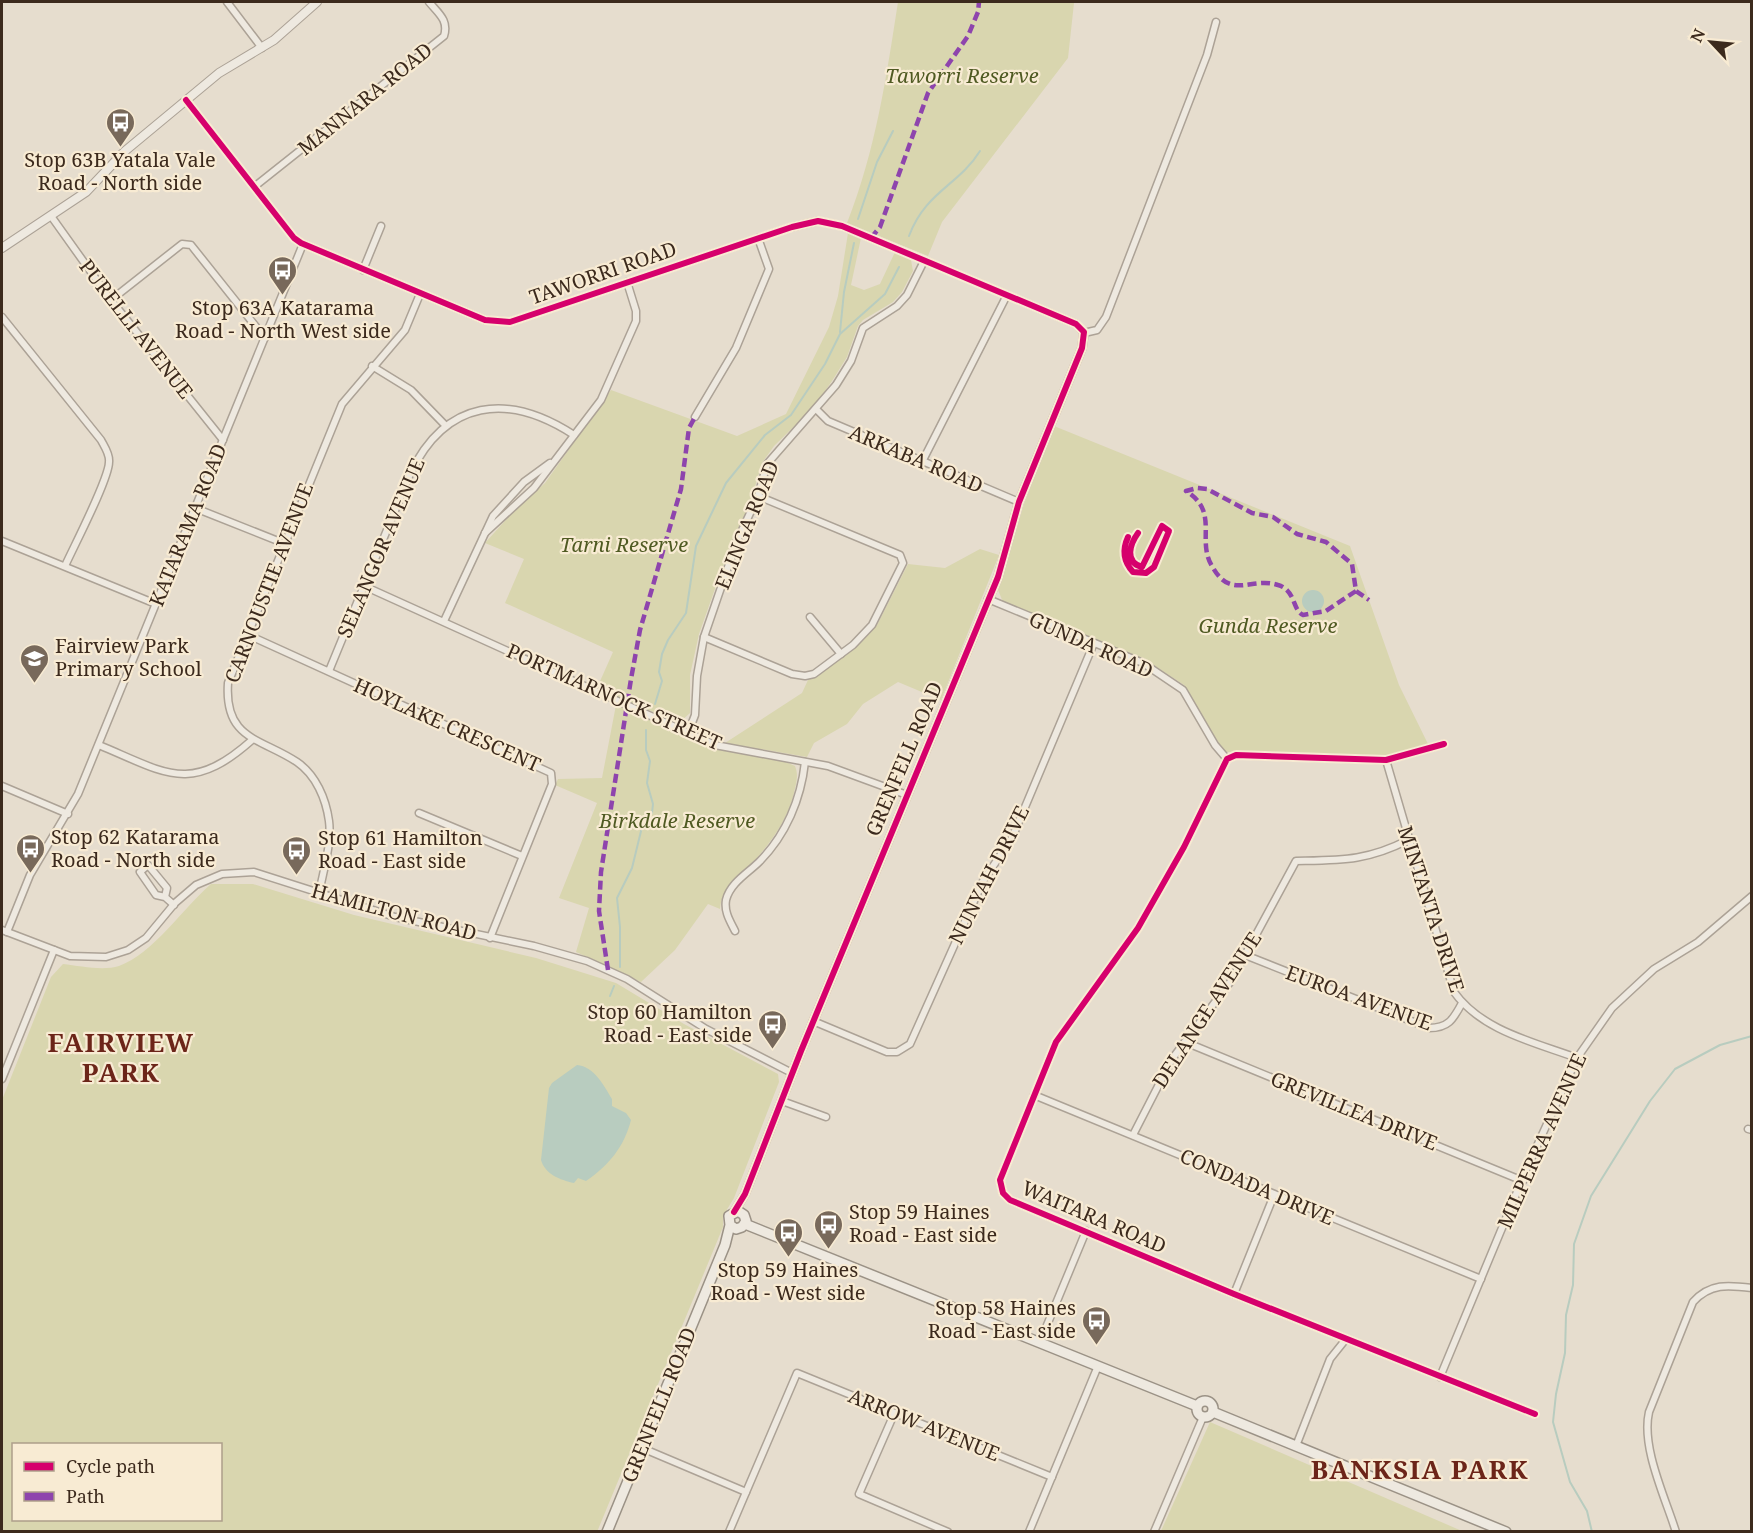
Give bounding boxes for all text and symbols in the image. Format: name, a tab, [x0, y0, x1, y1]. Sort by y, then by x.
north arrow	[1681, 12, 1741, 72]
text: N	[1685, 25, 1710, 46]
street label: MANNARA ROAD	[292, 36, 438, 161]
park label: Taworri Reserve	[885, 62, 1039, 89]
bus stop icon: Stop 63B Yatala Vale Road - North side	[104, 106, 136, 148]
place label: Stop 63B Yatala Vale Road - North side	[24, 146, 216, 196]
street label: TAWORRI ROAD	[526, 235, 680, 310]
street label: PURELLI AVENUE	[73, 253, 199, 404]
bus stop icon: Stop 63A Katarama Road - North West side	[267, 254, 299, 296]
place label: Stop 63A Katarama Road - North West side	[175, 294, 391, 344]
street label: ARKABA ROAD	[845, 418, 987, 499]
street label: KATARAMA ROAD	[143, 439, 232, 610]
street label: SELANGOR AVENUE	[330, 454, 431, 642]
street label: ELINGA ROAD	[708, 456, 785, 593]
street label: CARNOUSTIE AVENUE	[218, 479, 319, 687]
park label: Tarni Reserve	[560, 531, 688, 558]
street label: GUNDA ROAD	[1025, 605, 1158, 684]
park label: Gunda Reserve	[1199, 612, 1338, 639]
place label: Fairview Park Primary School	[55, 632, 202, 682]
street label: PORTMARNOCK STREET	[503, 637, 726, 756]
school or university icon: Fairview Park Primary School	[18, 642, 50, 684]
street label: HOYLAKE CRESCENT	[350, 671, 545, 778]
street label: GRENFELL ROAD	[859, 677, 948, 840]
street label: NUNYAH DRIVE	[942, 801, 1035, 949]
park label: Birkdale Reserve	[598, 807, 755, 834]
street label: MINTANTA DRIVE	[1392, 822, 1471, 995]
place label: Stop 62 Katarama Road - North side	[51, 823, 220, 873]
place label: Stop 61 Hamilton Road - East side	[318, 824, 483, 874]
bus stop icon: Stop 62 Katarama Road - North side	[14, 832, 46, 874]
bus stop icon: Stop 61 Hamilton Road - East side	[281, 834, 313, 876]
street label: HAMILTON ROAD	[308, 876, 480, 947]
street label: DELANGE AVENUE	[1146, 926, 1267, 1093]
street label: EUROA AVENUE	[1282, 959, 1436, 1037]
place label: Stop 60 Hamilton Road - East side	[587, 998, 752, 1048]
bus stop icon: Stop 60 Hamilton Road - East side	[757, 1008, 789, 1050]
district label: FAIRVIEW PARK	[48, 1024, 194, 1090]
street label: MILPERRA AVENUE	[1491, 1049, 1592, 1233]
street label: GREVILLEA DRIVE	[1267, 1065, 1442, 1156]
street label: CONDADA DRIVE	[1176, 1142, 1338, 1231]
street label: WAITARA ROAD	[1018, 1174, 1171, 1259]
place label: Stop 59 Haines Road - East side	[849, 1198, 997, 1248]
bus stop icon: Stop 59 Haines Road - East side	[812, 1208, 844, 1250]
bus stop icon: Stop 59 Haines Road - West side	[772, 1216, 804, 1258]
place label: Stop 59 Haines Road - West side	[711, 1256, 865, 1306]
place label: Stop 58 Haines Road - East side	[928, 1294, 1076, 1344]
bus stop icon: Stop 58 Haines Road - East side	[1081, 1304, 1113, 1346]
street label: GRENFELL ROAD	[615, 1323, 702, 1487]
street label: ARROW AVENUE	[844, 1382, 1004, 1467]
legend	[12, 1443, 222, 1521]
district label: BANKSIA PARK	[1311, 1451, 1529, 1487]
text: Cycle path	[66, 1454, 155, 1478]
text: Path	[66, 1484, 105, 1508]

